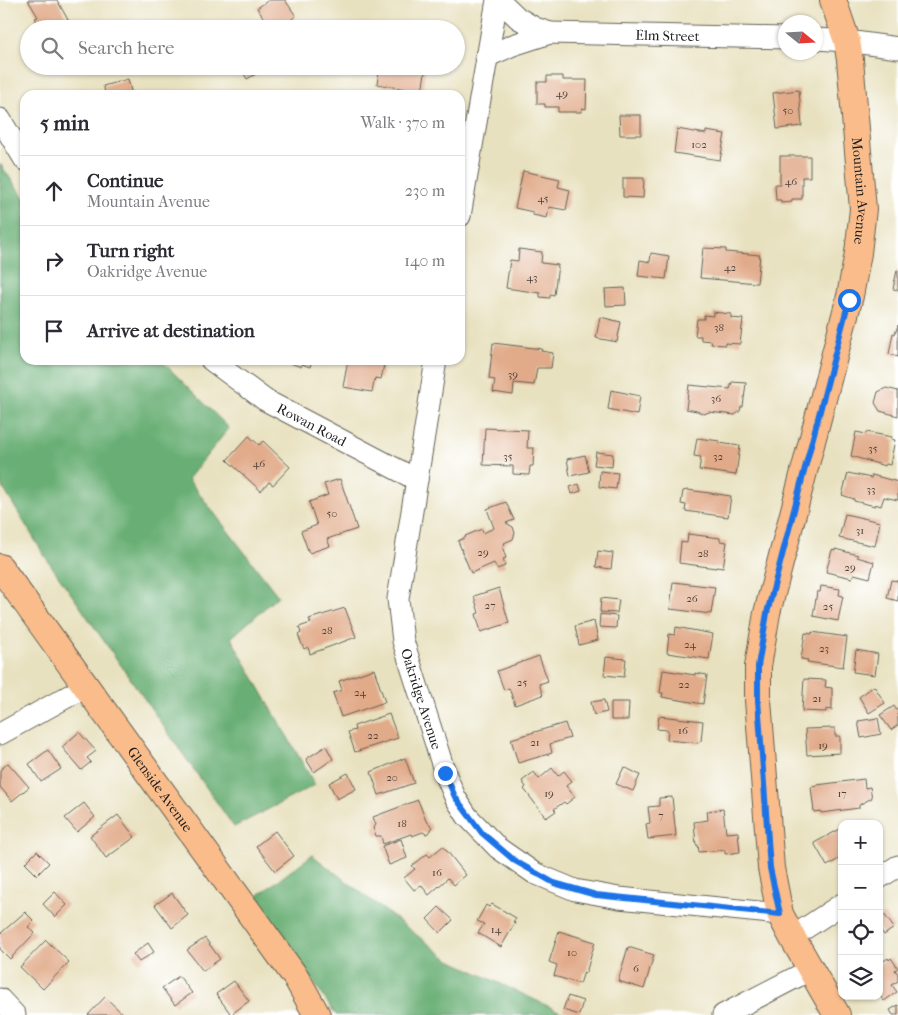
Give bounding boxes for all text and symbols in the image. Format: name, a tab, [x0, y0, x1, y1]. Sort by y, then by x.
north arrow	[778, 15, 823, 60]
search box	[20, 20, 465, 75]
street label: Elm Street	[635, 26, 700, 45]
icon: search	[38, 34, 66, 62]
text: Search here	[78, 37, 174, 59]
house number: 49	[556, 87, 568, 100]
house number: 50	[783, 104, 793, 117]
text: 5 min	[40, 111, 89, 135]
text: Walk · 370 m	[360, 113, 445, 132]
street label: Mountain Avenue	[848, 137, 872, 245]
house number: 102	[691, 138, 707, 151]
text: Continue	[87, 170, 163, 192]
house number: 46	[785, 175, 797, 188]
icon: ahead	[40, 177, 68, 205]
text: 230 m	[405, 181, 445, 200]
text: Mountain Avenue	[87, 192, 210, 211]
house number: 45	[538, 192, 549, 205]
text: Turn right	[87, 240, 174, 262]
icon: right	[40, 247, 68, 275]
text: 140 m	[404, 251, 445, 270]
house number: 42	[724, 261, 736, 274]
text: Oakridge Avenue	[87, 262, 207, 281]
house number: 43	[526, 271, 538, 284]
route start	[838, 289, 861, 312]
icon: arrive	[40, 317, 68, 345]
text: Arrive at destination	[87, 320, 255, 342]
house number: 38	[714, 321, 724, 334]
house number: 39	[508, 368, 518, 381]
house number: 36	[711, 392, 721, 405]
street label: Rowan Road	[274, 399, 350, 450]
house number: 35	[868, 442, 878, 455]
house number: 35	[503, 450, 513, 463]
house number: 32	[713, 450, 723, 463]
house number: 46	[253, 457, 265, 470]
house number: 33	[866, 483, 876, 496]
house number: 50	[327, 507, 337, 520]
house number: 31	[856, 524, 864, 537]
house number: 29	[477, 546, 489, 559]
house number: 28	[697, 547, 709, 560]
house number: 29	[844, 561, 856, 574]
house number: 26	[686, 592, 698, 605]
house number: 27	[485, 599, 495, 612]
house number: 25	[823, 600, 833, 613]
house number: 28	[321, 624, 333, 637]
house number: 24	[684, 638, 697, 651]
house number: 23	[819, 642, 829, 655]
street label: Oakridge Avenue	[397, 646, 445, 752]
house number: 25	[517, 676, 527, 689]
house number: 22	[678, 678, 690, 691]
house number: 24	[354, 686, 367, 699]
house number: 21	[812, 692, 822, 705]
house number: 16	[678, 724, 688, 737]
house number: 22	[367, 729, 379, 742]
house number: 21	[530, 736, 540, 749]
house number: 19	[818, 739, 828, 752]
street label: Glenside Avenue	[124, 743, 197, 835]
route end	[434, 762, 457, 785]
house number: 20	[386, 771, 398, 784]
house number: 19	[544, 787, 554, 800]
house number: 17	[837, 787, 847, 800]
house number: 7	[658, 809, 664, 822]
house number: 18	[397, 817, 407, 830]
map controls	[838, 820, 883, 1000]
button: +	[838, 820, 883, 865]
button: −	[838, 865, 883, 910]
house number: 16	[432, 866, 442, 879]
button: locate	[838, 910, 883, 955]
house number: 14	[491, 923, 502, 936]
house number: 10	[567, 946, 577, 959]
button: layers	[838, 955, 883, 1000]
house number: 6	[633, 962, 639, 975]

